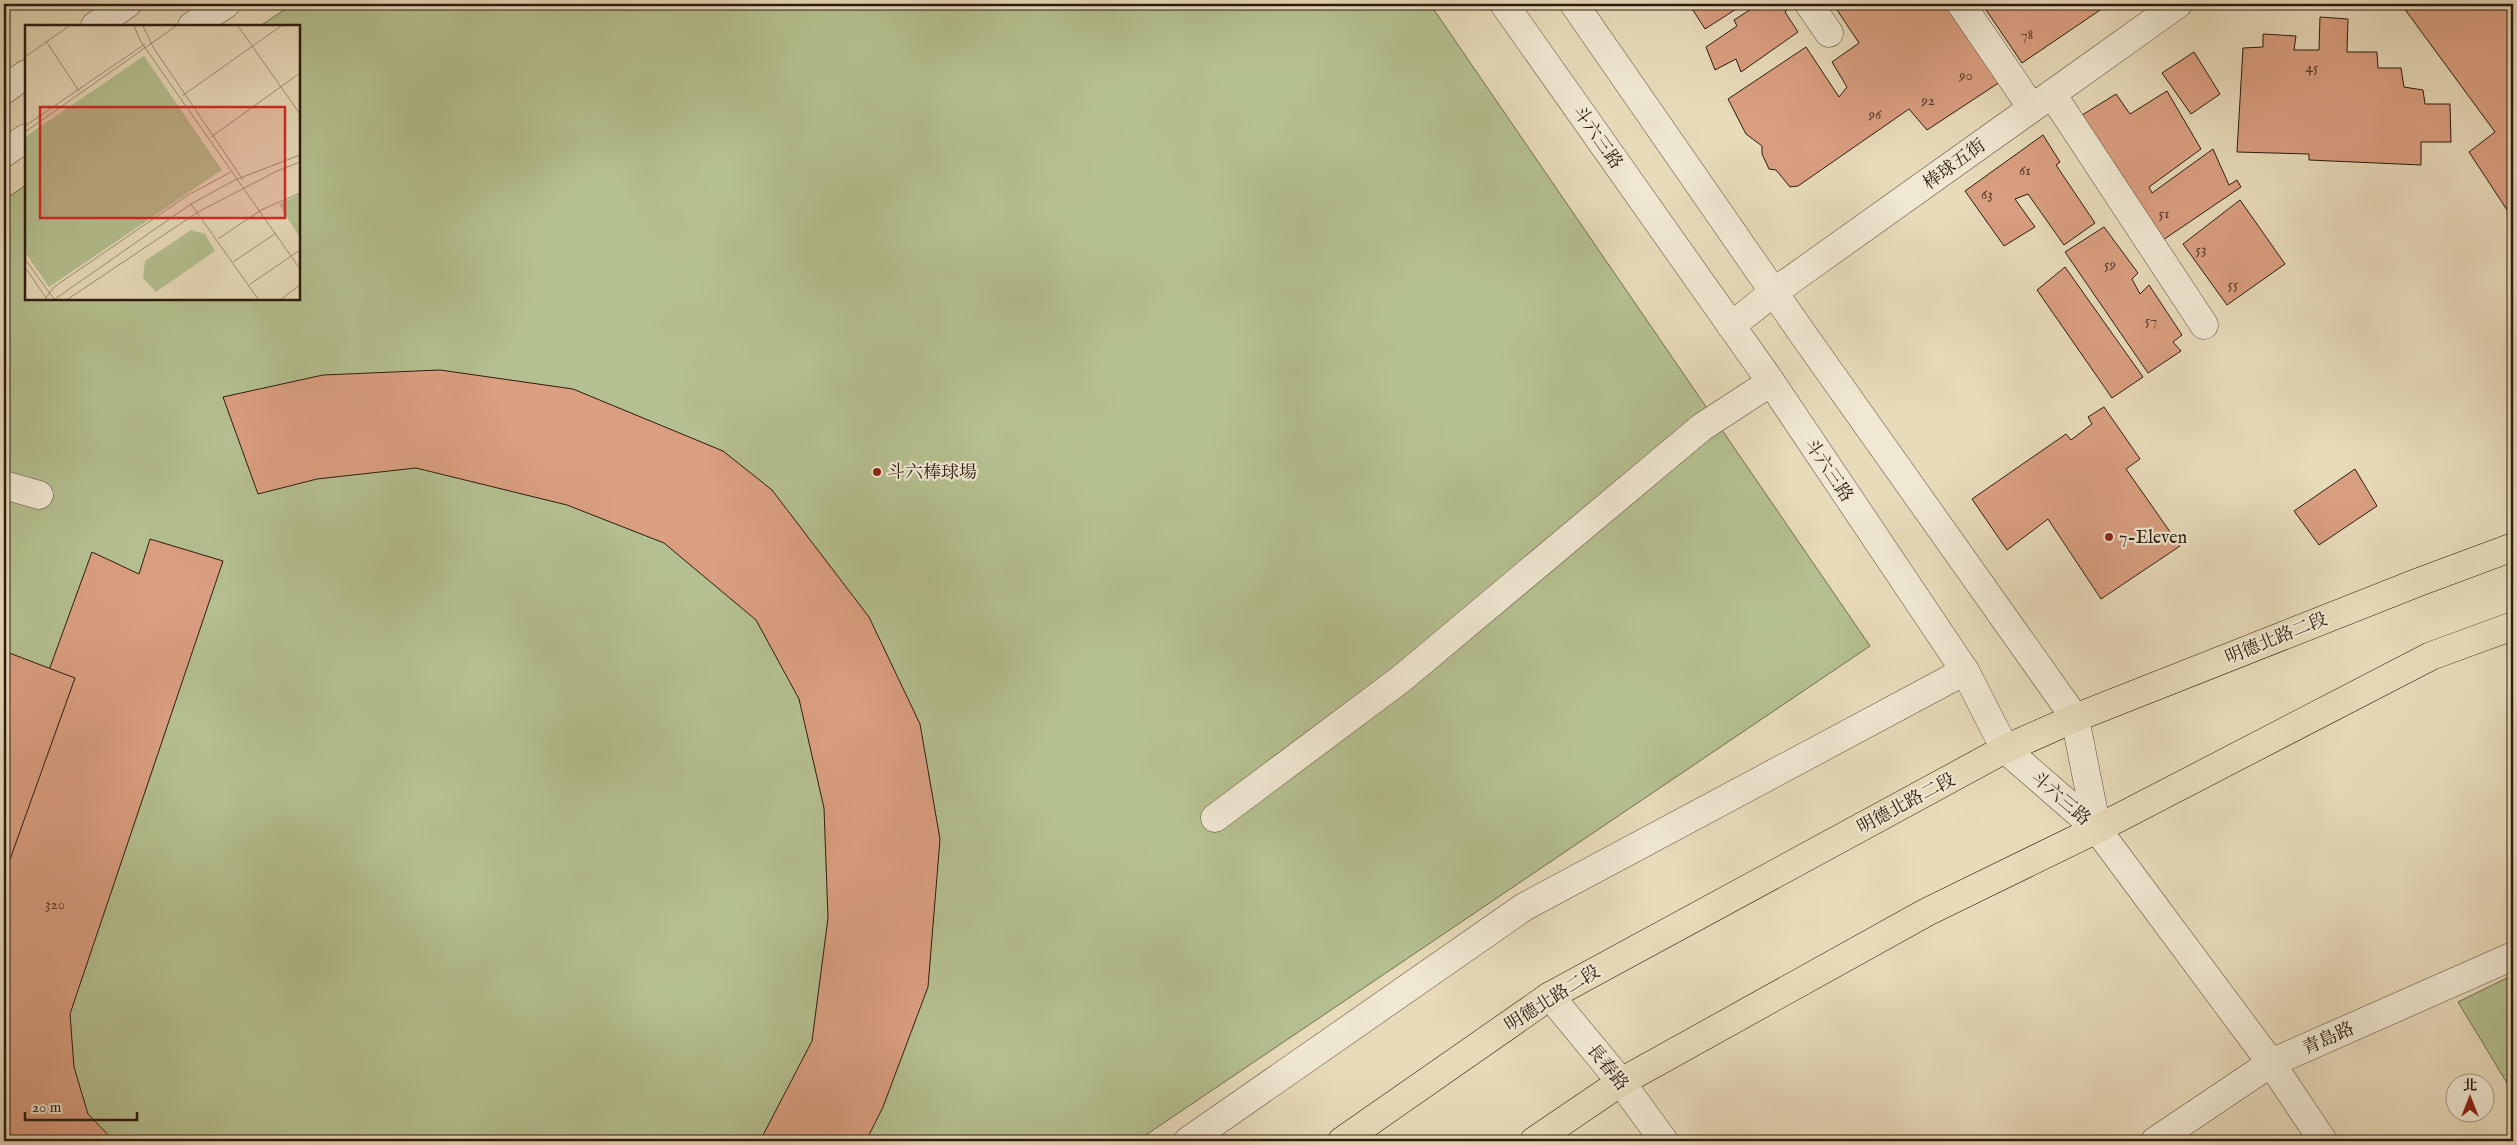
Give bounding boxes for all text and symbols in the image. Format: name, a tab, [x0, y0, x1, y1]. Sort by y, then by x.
inset map	[25, 25, 300, 300]
house number: 78	[2021, 25, 2034, 44]
house number: 45	[2306, 58, 2319, 77]
house number: 90	[1958, 66, 1973, 85]
house number: 92	[1920, 91, 1935, 110]
street label: 斗六三路	[1567, 102, 1627, 174]
house number: 96	[1868, 105, 1882, 124]
street label: 棒球五街	[1919, 135, 1991, 196]
house number: 61	[2019, 161, 2031, 180]
house number: 63	[1981, 185, 1993, 204]
house number: 51	[2158, 204, 2170, 223]
house number: 53	[2195, 240, 2207, 259]
house number: 59	[2104, 255, 2116, 274]
house number: 55	[2228, 275, 2239, 294]
house number: 57	[2145, 311, 2157, 330]
street label: 斗六三路	[1798, 435, 1857, 507]
place label: 斗六棒球場	[887, 462, 977, 485]
marker: 斗六棒球場	[871, 466, 883, 478]
place label: 7-Eleven	[2119, 527, 2188, 550]
marker: 7-Eleven	[2103, 531, 2115, 543]
street label: 明德北路二段	[2222, 608, 2331, 670]
street label: 斗六三路	[2025, 767, 2095, 831]
street label: 明德北路二段	[1854, 769, 1960, 840]
house number: 320	[45, 895, 65, 914]
street label: 明德北路二段	[1501, 961, 1605, 1038]
street label: 青島路	[2299, 1018, 2358, 1061]
street label: 長春路	[1581, 1040, 1633, 1096]
north arrow	[2444, 1072, 2494, 1122]
text: 北	[2463, 1077, 2477, 1095]
scale bar	[25, 1090, 138, 1122]
text: 20 m	[32, 1098, 62, 1117]

